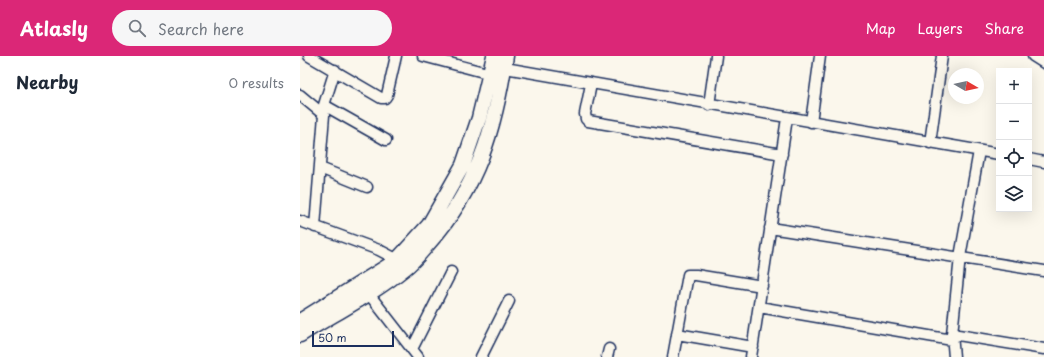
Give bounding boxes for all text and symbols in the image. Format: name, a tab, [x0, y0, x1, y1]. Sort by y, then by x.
search box	[112, 10, 392, 46]
text: Atlasly	[20, 14, 88, 42]
icon: search	[126, 17, 148, 39]
text: Search here	[158, 17, 244, 40]
text: Map	[866, 18, 896, 39]
text: Layers	[918, 18, 963, 39]
text: Share	[985, 18, 1024, 39]
north arrow	[948, 68, 984, 104]
map controls	[996, 68, 1032, 212]
button: +	[996, 68, 1032, 104]
text: Nearby	[16, 69, 78, 95]
text: 0 results	[229, 73, 284, 92]
button: −	[996, 104, 1032, 140]
button: locate	[996, 140, 1032, 176]
button: layers	[996, 176, 1032, 212]
scale bar	[312, 329, 394, 348]
text: 50 m	[318, 329, 347, 346]

